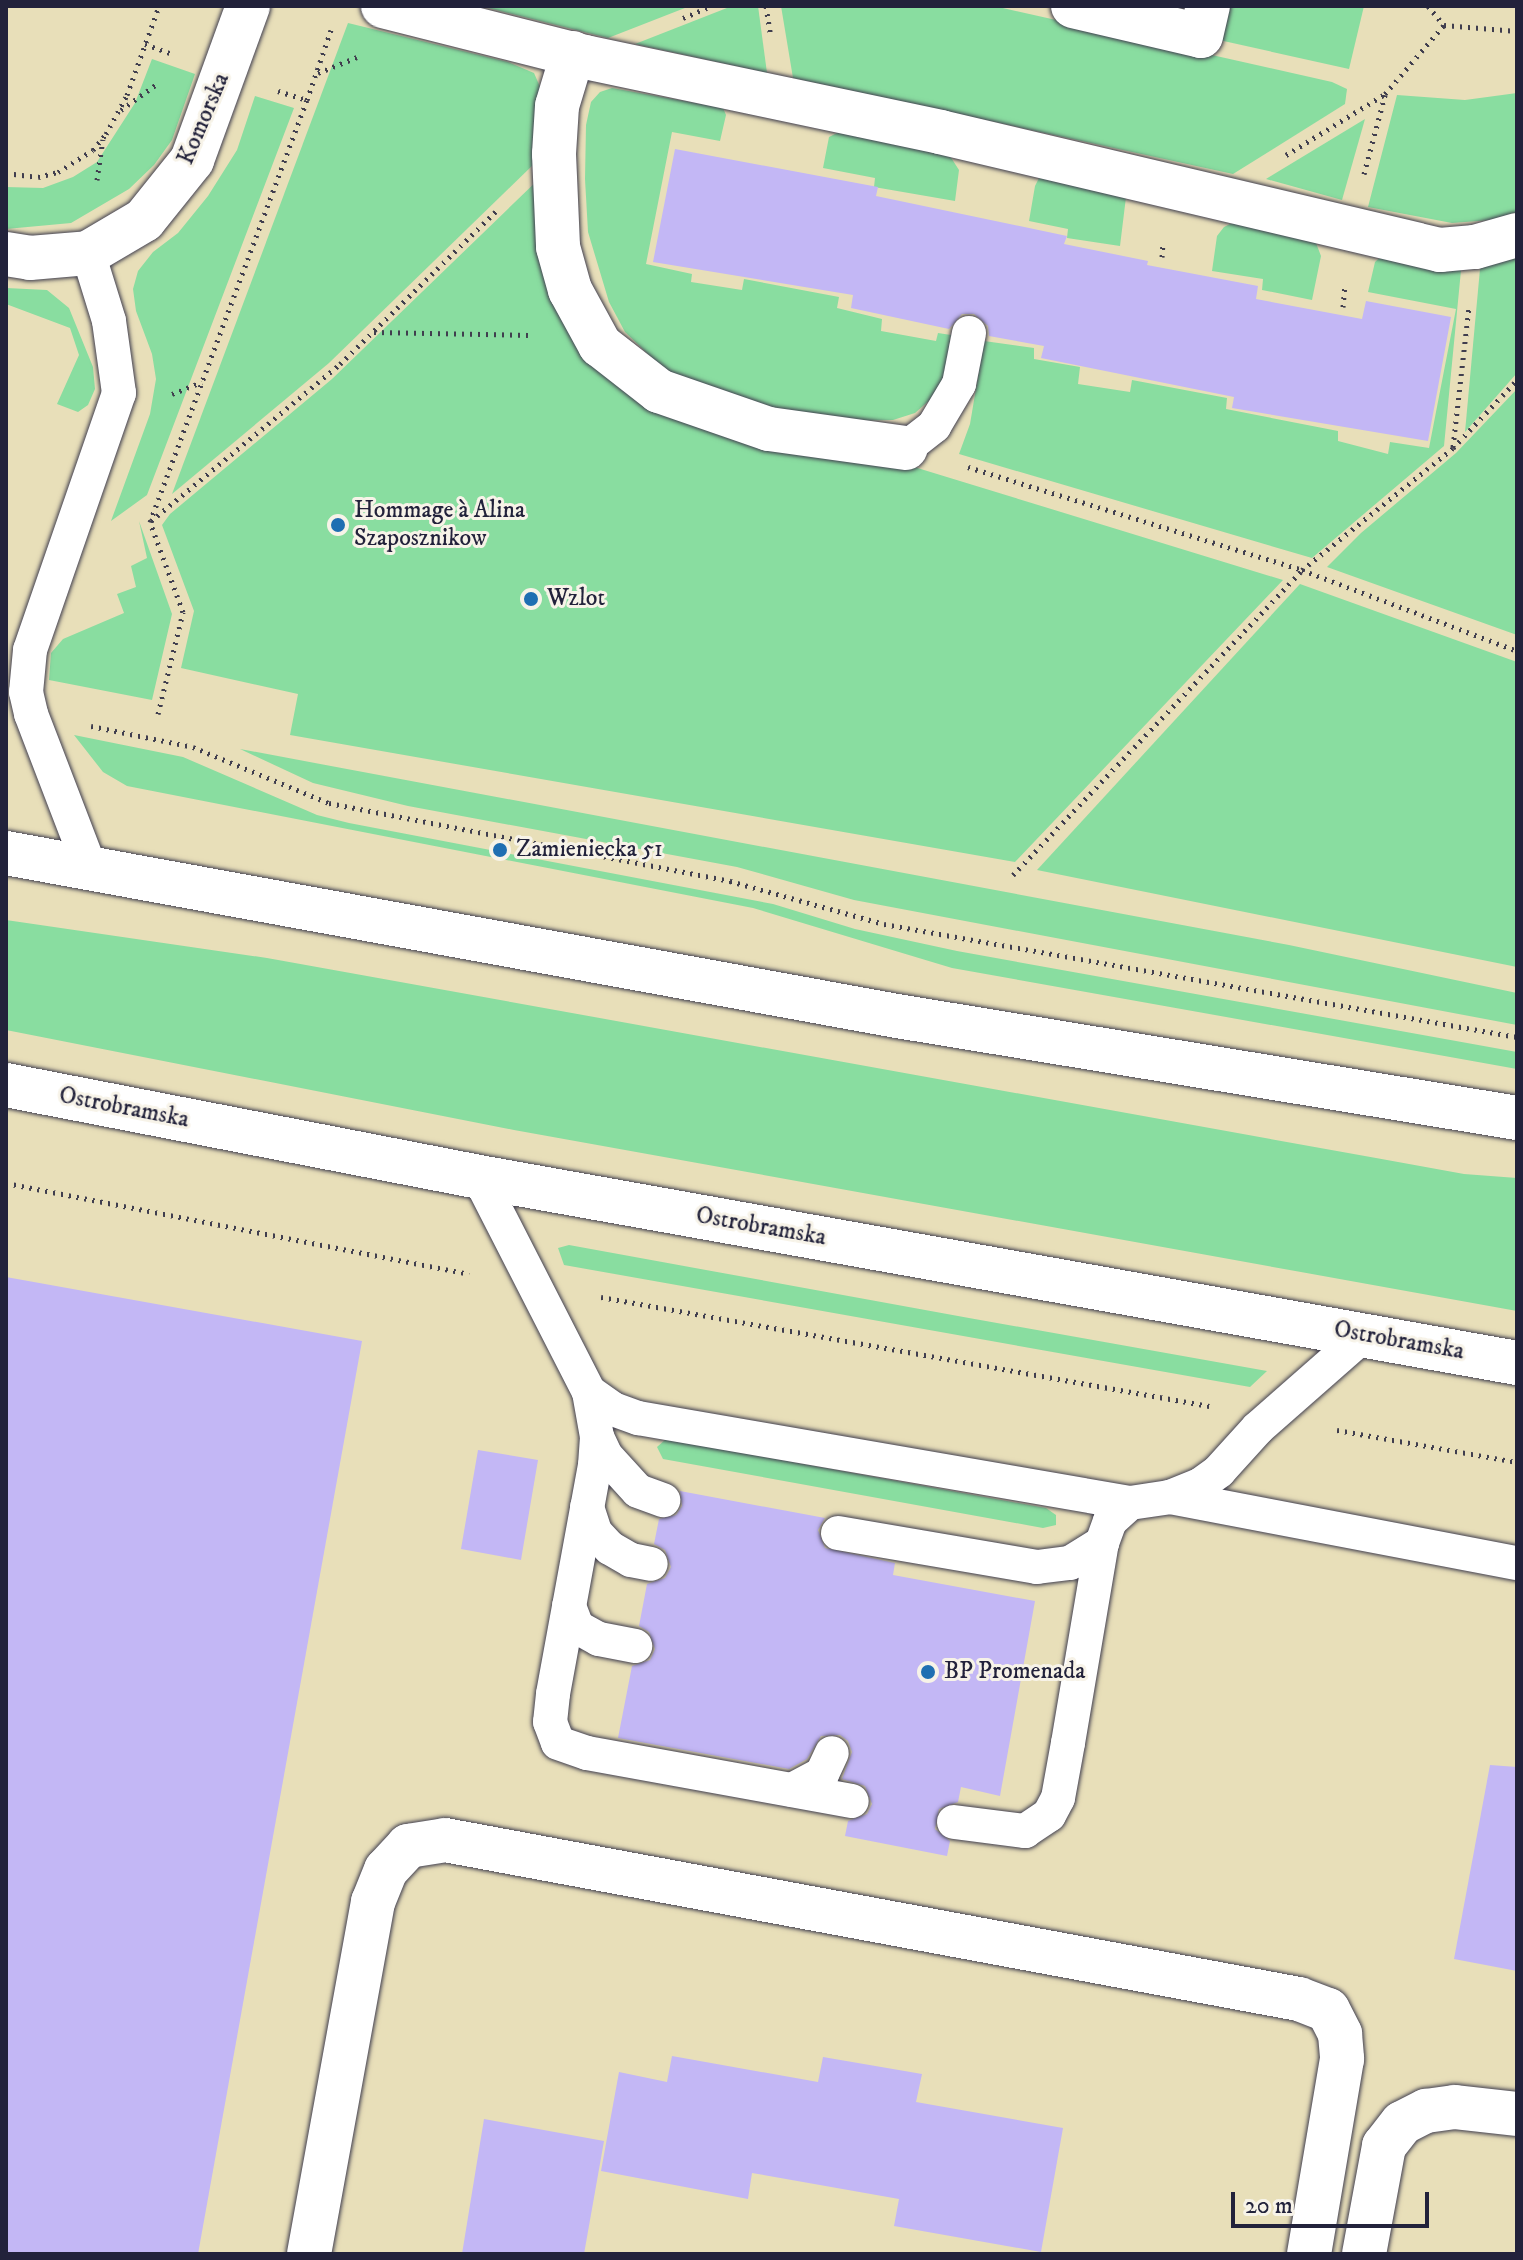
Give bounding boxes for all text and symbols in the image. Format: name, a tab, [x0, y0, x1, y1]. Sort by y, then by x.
street label: Komorska	[172, 69, 236, 169]
place label: Hommage à Alina Szaposznikow	[354, 497, 525, 553]
marker: Hommage à Alina Szaposznikow	[329, 516, 347, 534]
place label: Wzlot	[547, 585, 605, 613]
marker: Wzlot	[522, 590, 540, 608]
place label: Zamieniecka 51	[516, 836, 663, 864]
marker: Zamieniecka 51	[491, 841, 509, 859]
street label: Ostrobramska	[57, 1081, 191, 1135]
street label: Ostrobramska	[694, 1201, 828, 1253]
street label: Ostrobramska	[1332, 1315, 1466, 1367]
place label: BP Promenada	[944, 1658, 1085, 1686]
marker: BP Promenada	[919, 1663, 937, 1681]
scale bar	[1235, 2176, 1433, 2226]
text: 20 m	[1245, 2191, 1293, 2221]

